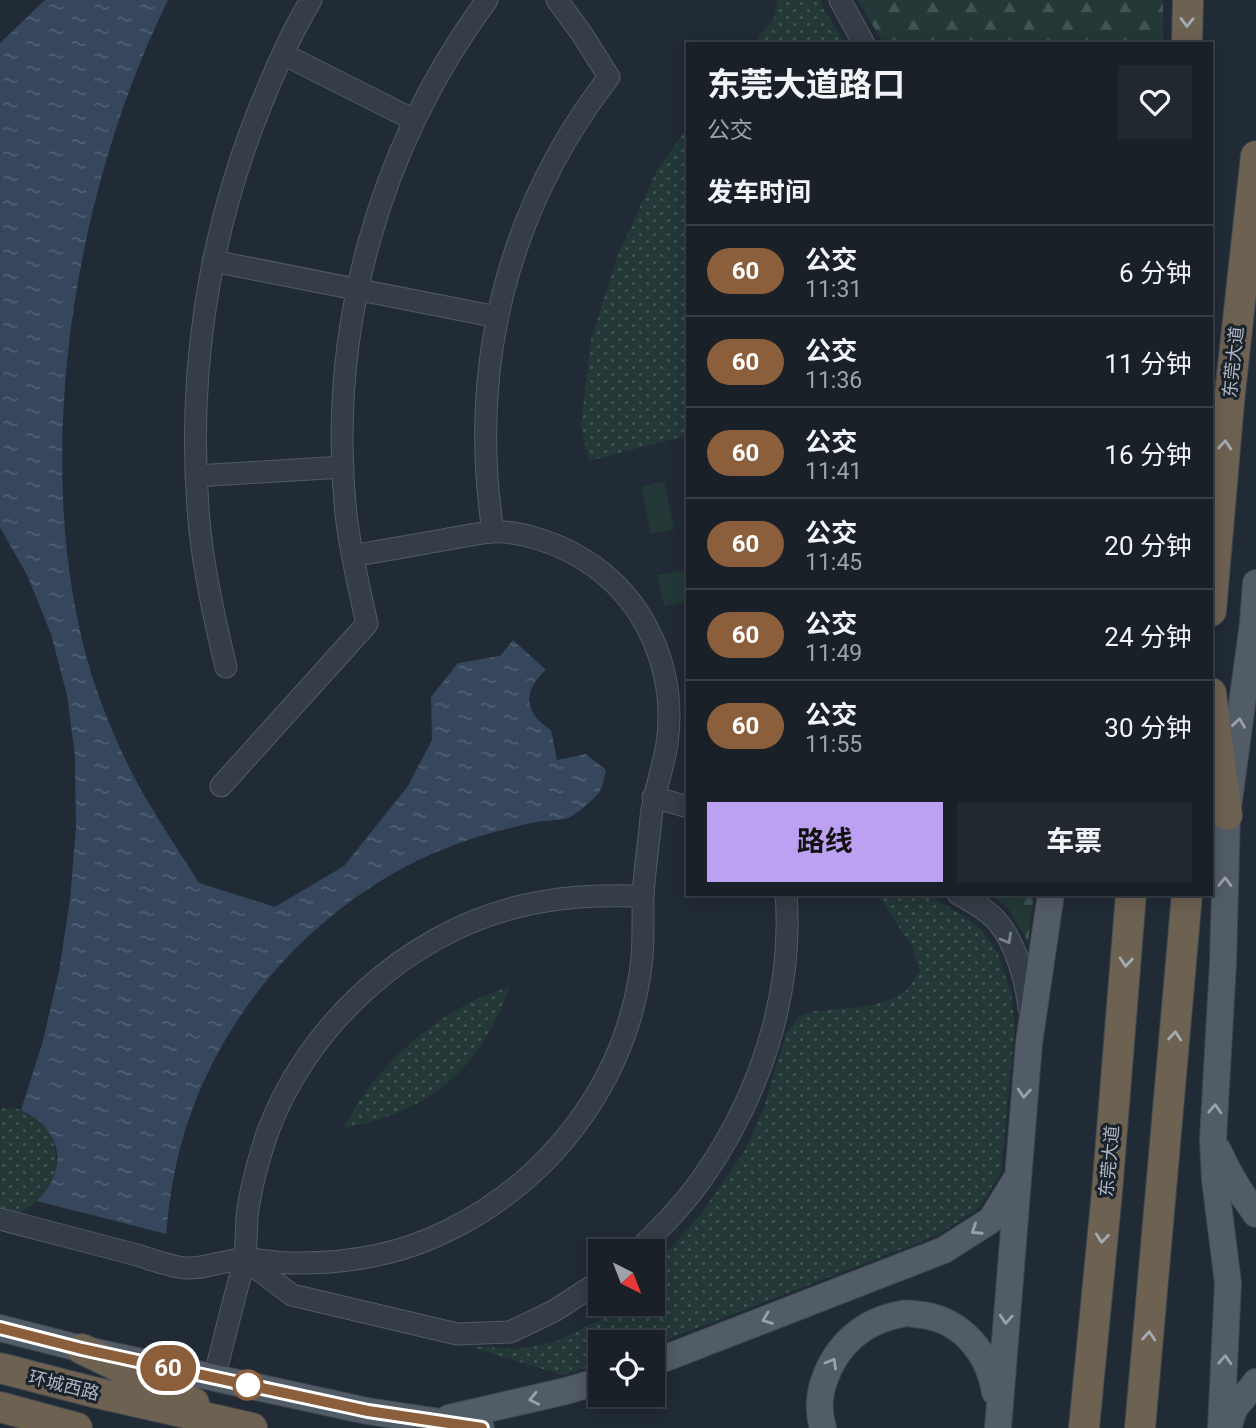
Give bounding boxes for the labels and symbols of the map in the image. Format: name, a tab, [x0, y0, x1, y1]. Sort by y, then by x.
one-way arrow	[1180, 17, 1195, 28]
street label: 东莞大道	[1219, 325, 1247, 399]
one-way arrow	[1217, 439, 1232, 450]
one-way arrow	[1232, 717, 1247, 729]
one-way arrow	[1217, 876, 1233, 886]
one-way arrow	[999, 932, 1012, 945]
one-way arrow	[1119, 957, 1134, 968]
one-way arrow	[1167, 1030, 1182, 1041]
one-way arrow	[1017, 1087, 1032, 1098]
one-way arrow	[1207, 1103, 1222, 1114]
street label: 东莞大道	[1095, 1124, 1123, 1198]
one-way arrow	[971, 1221, 984, 1234]
one-way arrow	[1095, 1232, 1110, 1244]
north arrow	[588, 1239, 665, 1316]
one-way arrow	[762, 1311, 774, 1325]
one-way arrow	[999, 1314, 1014, 1325]
one-way arrow	[1141, 1330, 1156, 1341]
line badge: 60	[136, 1345, 200, 1391]
one-way arrow	[1217, 1354, 1232, 1365]
one-way arrow	[824, 1358, 837, 1371]
street label: 环城西路	[27, 1366, 101, 1404]
unlabelled marker	[233, 1370, 263, 1400]
one-way arrow	[528, 1390, 540, 1405]

